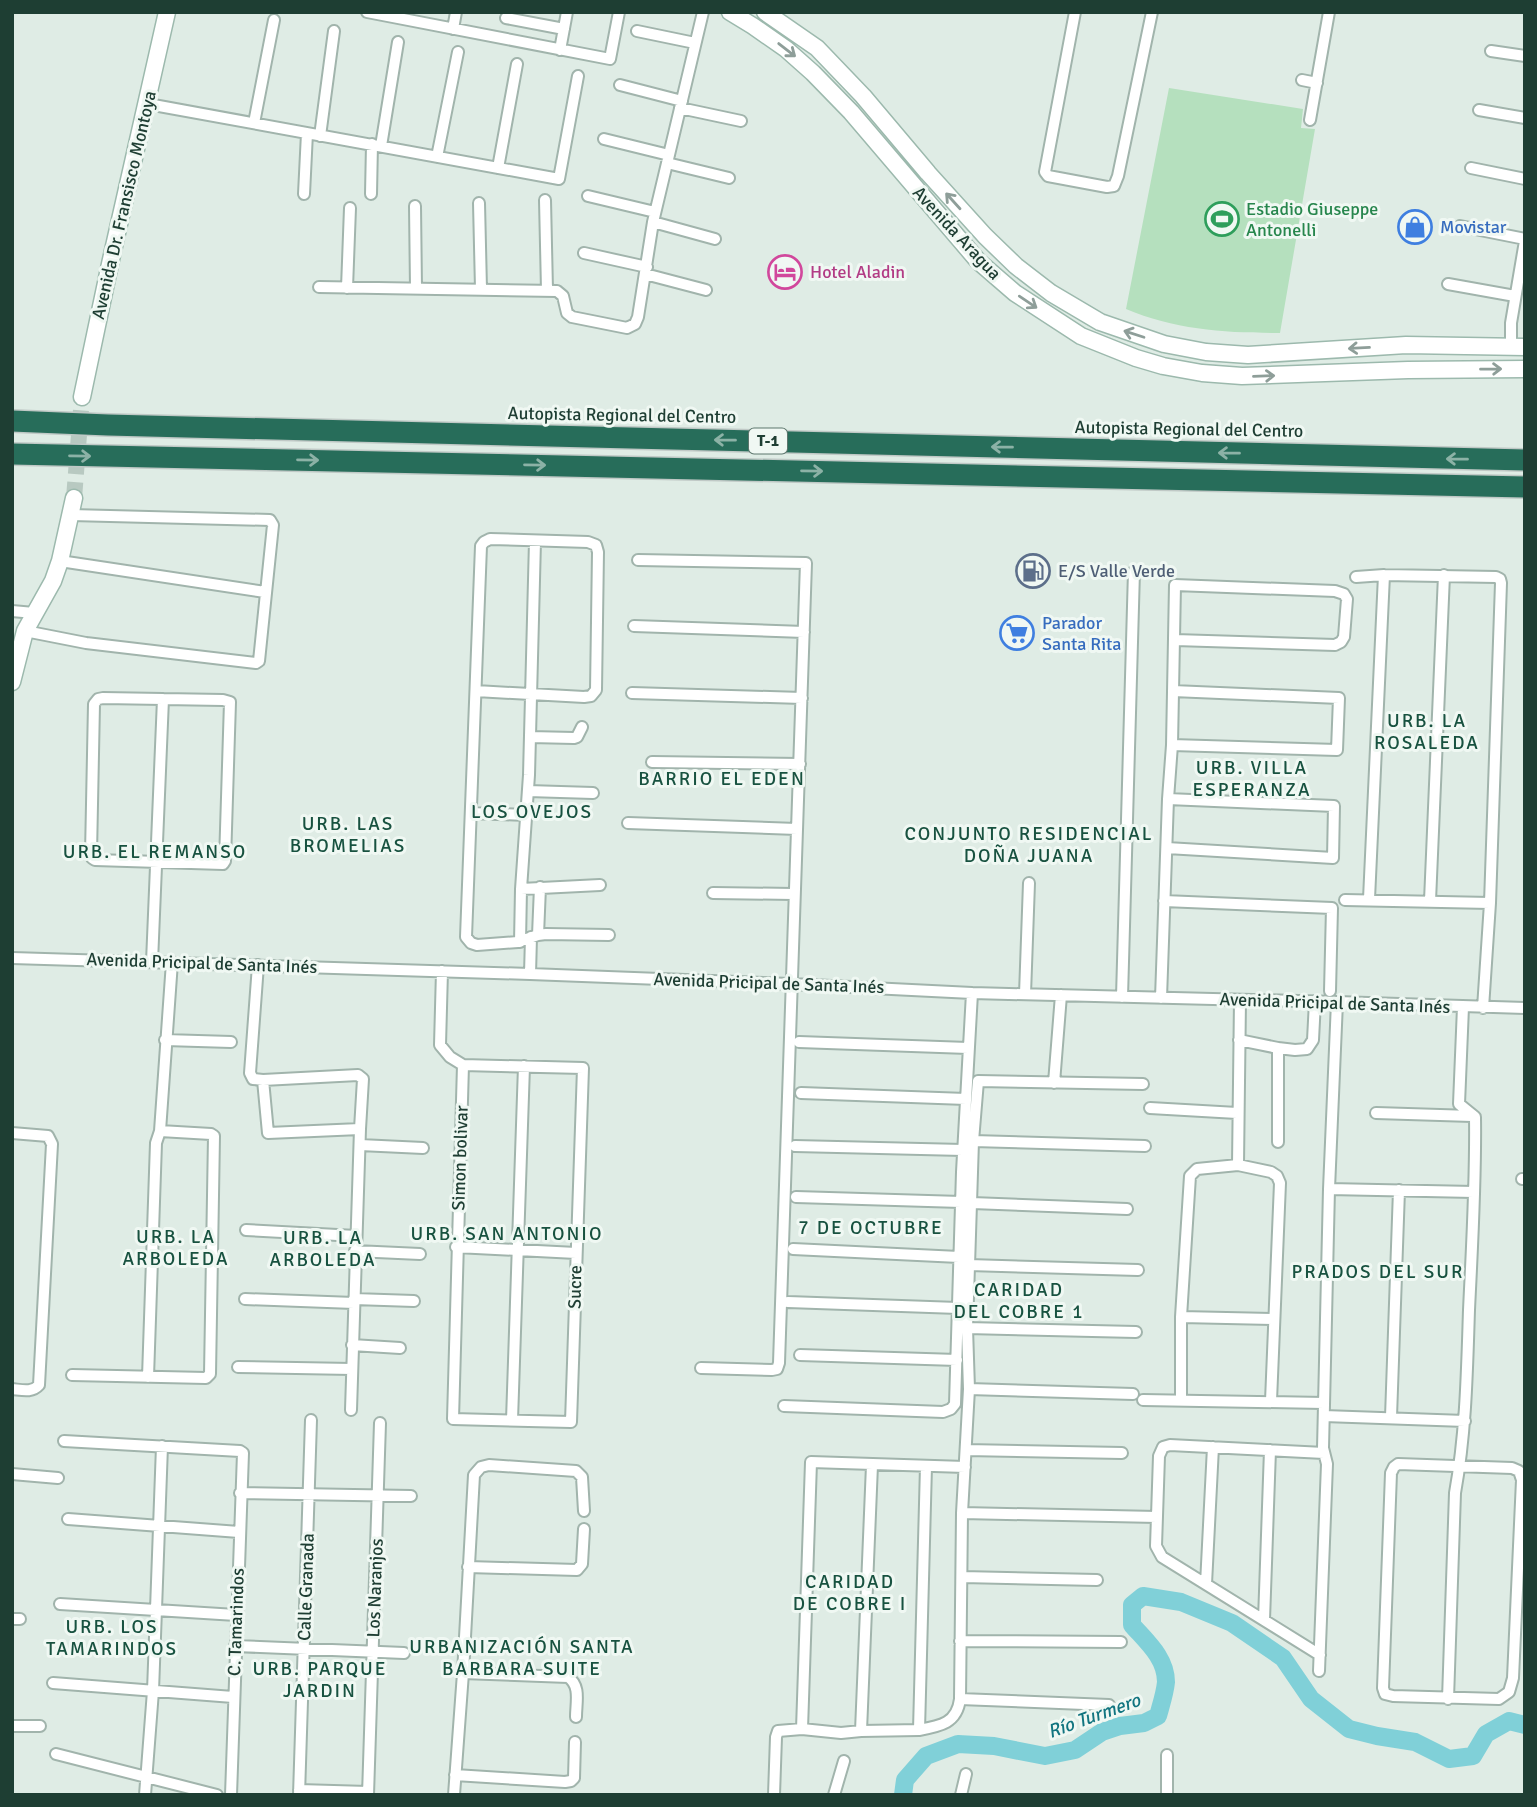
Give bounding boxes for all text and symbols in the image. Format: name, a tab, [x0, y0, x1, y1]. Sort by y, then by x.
one-way arrow	[777, 42, 795, 58]
street label: Avenida Dr. Fransisco Montoya	[87, 89, 161, 321]
street label: Avenida Aragua	[908, 182, 1006, 284]
one-way arrow	[945, 192, 961, 210]
place label: Estadio Giuseppe Antonelli	[1246, 198, 1378, 241]
sports icon: Estadio Giuseppe Antonelli	[1203, 200, 1241, 238]
shop icon: Movistar	[1396, 208, 1434, 246]
place label: Movistar	[1440, 216, 1507, 238]
hotel icon: Hotel Aladin	[766, 253, 804, 291]
place label: Hotel Aladin	[810, 261, 905, 283]
one-way arrow	[1018, 295, 1037, 309]
one-way arrow	[1123, 327, 1145, 339]
one-way arrow	[1348, 342, 1370, 355]
one-way arrow	[1479, 362, 1502, 376]
one-way arrow	[1252, 369, 1275, 382]
street label: Autopista Regional del Centro	[508, 402, 736, 428]
street label: Autopista Regional del Centro	[1075, 416, 1303, 442]
road number: T-1	[749, 428, 787, 454]
one-way arrow	[714, 434, 737, 447]
one-way arrow	[990, 440, 1013, 454]
one-way arrow	[1218, 446, 1241, 460]
one-way arrow	[69, 449, 92, 463]
one-way arrow	[1445, 452, 1468, 465]
one-way arrow	[296, 454, 319, 467]
one-way arrow	[524, 458, 547, 472]
one-way arrow	[800, 464, 823, 478]
fuel station icon: E/S Valle Verde	[1014, 552, 1052, 590]
place label: E/S Valle Verde	[1058, 560, 1175, 582]
place label: Parador Santa Rita	[1042, 612, 1121, 655]
supermarket icon: Parador Santa Rita	[998, 614, 1036, 652]
district label: URB. LA ROSALEDA	[1374, 709, 1480, 755]
district label: URB. VILLA ESPERANZA	[1192, 756, 1312, 802]
district label: BARRIO EL EDEN	[638, 767, 806, 791]
district label: LOS OVEJOS	[471, 800, 593, 824]
district label: URB. LAS BROMELIAS	[290, 812, 406, 858]
district label: CONJUNTO RESIDENCIAL DOÑA JUANA	[904, 822, 1154, 868]
district label: URB. EL REMANSO	[63, 840, 247, 864]
street label: Avenida Pricipal de Santa Inés	[86, 948, 318, 978]
street label: Avenida Pricipal de Santa Inés	[653, 968, 885, 998]
street label: Avenida Pricipal de Santa Inés	[1219, 988, 1451, 1018]
street label: Simon bolivar	[447, 1105, 473, 1211]
district label: 7 DE OCTUBRE	[798, 1216, 944, 1240]
district label: URB. SAN ANTONIO	[411, 1222, 603, 1246]
district label: URB. LA ARBOLEDA	[122, 1225, 230, 1271]
district label: URB. LA ARBOLEDA	[269, 1226, 377, 1272]
district label: PRADOS DEL SUR	[1291, 1260, 1465, 1284]
street label: Sucre	[564, 1265, 586, 1309]
district label: CARIDAD DEL COBRE 1	[954, 1278, 1084, 1324]
street label: Calle Granada	[293, 1533, 319, 1641]
street label: Los Naranjos	[362, 1538, 388, 1638]
street label: C. Tamarindos	[223, 1567, 249, 1676]
district label: CARIDAD DE COBRE I	[793, 1570, 907, 1616]
district label: URB. LOS TAMARINDOS	[46, 1615, 178, 1661]
district label: URBANIZACIÓN SANTA BARBARA SUITE	[409, 1635, 635, 1681]
district label: URB. PARQUE JARDIN	[253, 1657, 388, 1703]
water label: Río Turmero	[1044, 1688, 1145, 1744]

